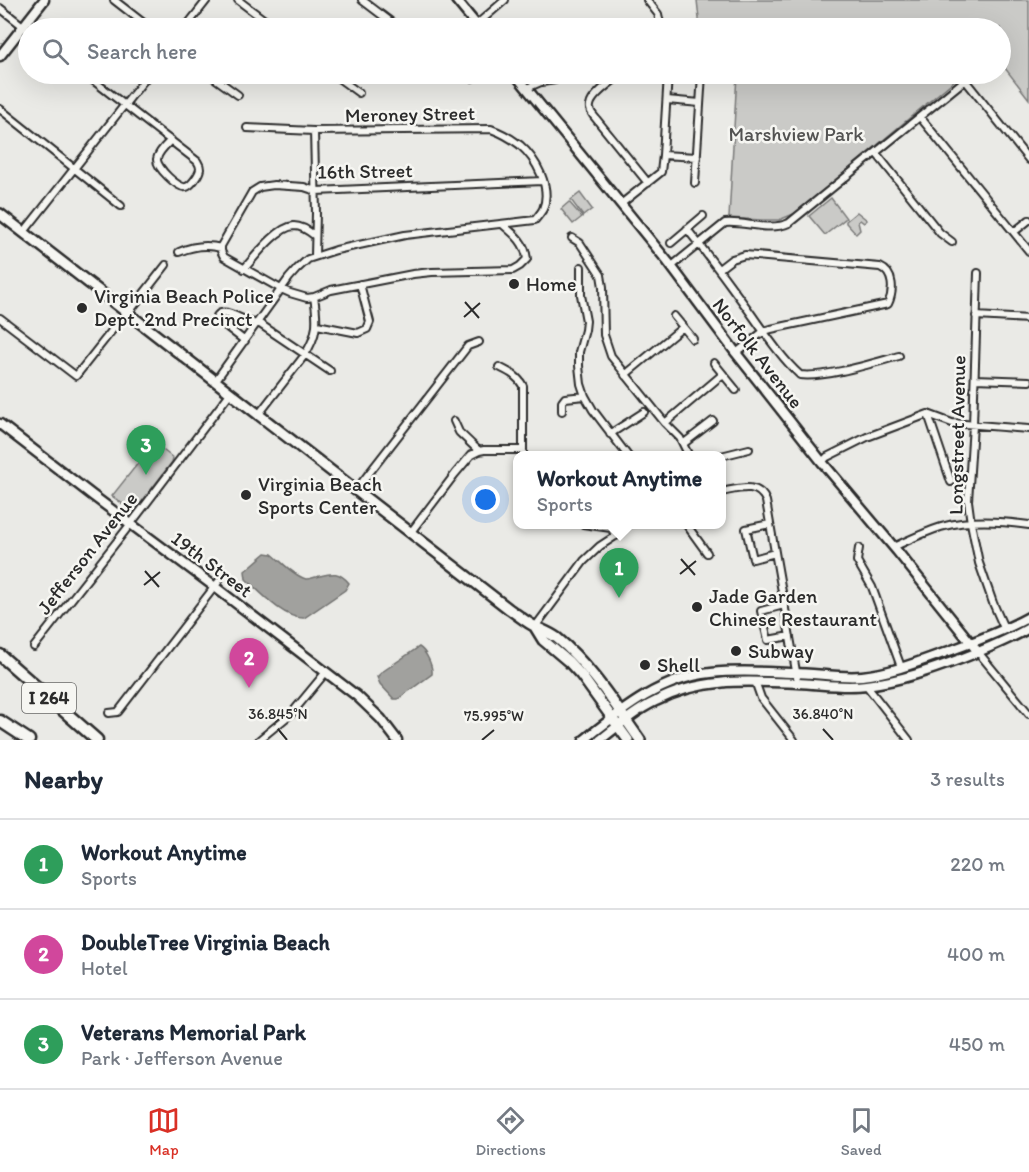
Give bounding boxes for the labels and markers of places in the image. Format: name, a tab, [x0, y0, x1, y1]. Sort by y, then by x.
place label: Home	[526, 272, 576, 296]
marker: Home	[507, 277, 521, 291]
place label: Virginia Beach Police Dept. 2nd Precinct	[94, 284, 274, 331]
marker: Virginia Beach Police Dept. 2nd Precinct	[75, 301, 89, 315]
pin: 3	[126, 426, 166, 475]
place label: Virginia Beach Sports Center	[258, 472, 382, 519]
marker: Virginia Beach Sports Center	[239, 488, 253, 502]
pin: 1	[600, 548, 638, 598]
place label: Jade Garden Chinese Restaurant	[709, 584, 878, 631]
marker: Jade Garden Chinese Restaurant	[690, 600, 704, 614]
pin: 2	[230, 638, 268, 688]
place label: Subway	[748, 639, 814, 663]
marker: Subway	[729, 644, 743, 658]
place label: Shell	[657, 653, 700, 677]
marker: Shell	[638, 658, 652, 672]

